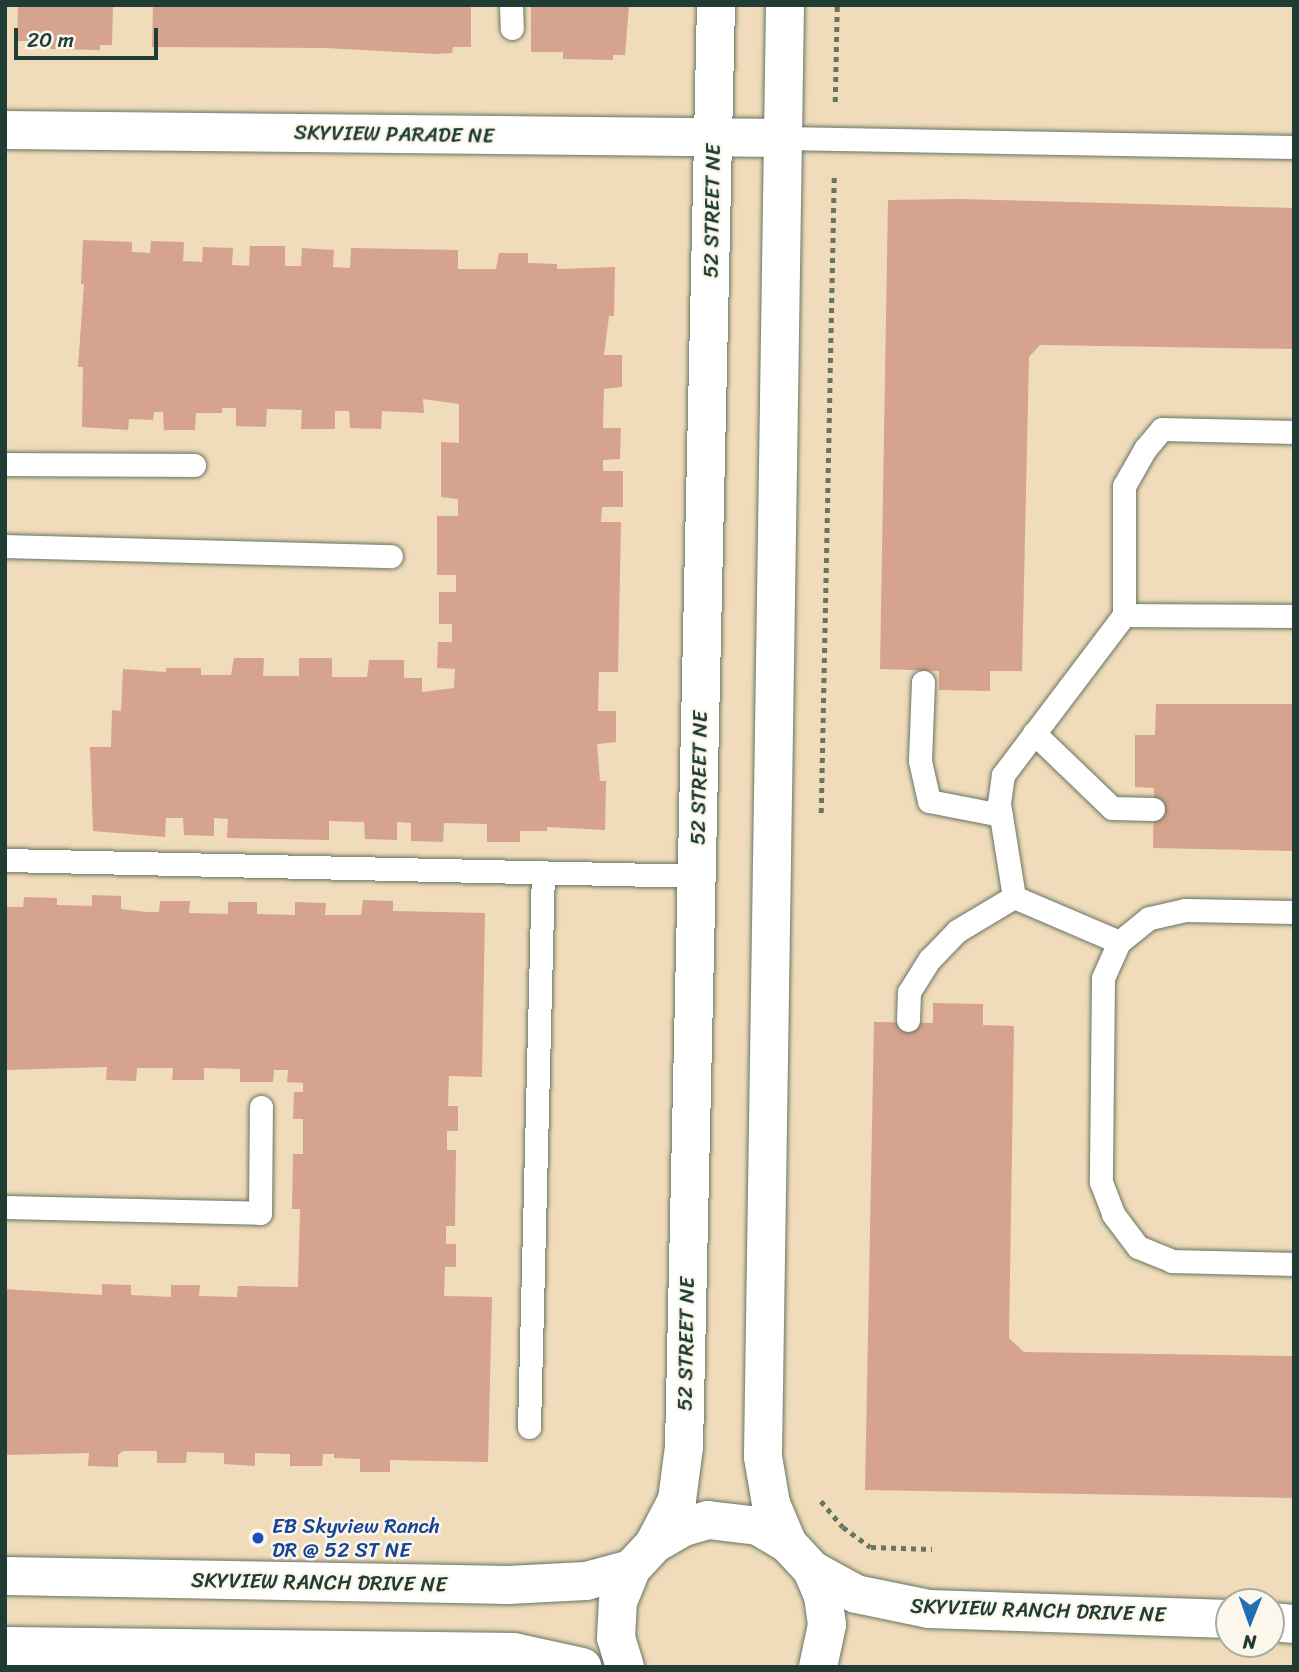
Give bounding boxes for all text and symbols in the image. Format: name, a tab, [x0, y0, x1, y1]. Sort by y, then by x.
scale bar	[18, 14, 161, 58]
text: 20 m	[27, 21, 74, 59]
street label: SKYVIEW PARADE NE	[294, 120, 494, 148]
street label: 52 STREET NE	[698, 144, 726, 278]
street label: 52 STREET NE	[685, 711, 713, 845]
street label: 52 STREET NE	[672, 1277, 700, 1411]
place label: EB Skyview Ranch DR @ 52 ST NE	[272, 1513, 440, 1563]
marker: EB Skyview Ranch DR @ 52 ST NE	[250, 1530, 266, 1546]
street label: SKYVIEW RANCH DRIVE NE	[191, 1567, 447, 1597]
north arrow	[1215, 1588, 1285, 1658]
street label: SKYVIEW RANCH DRIVE NE	[910, 1593, 1166, 1627]
text: N	[1243, 1626, 1257, 1659]

